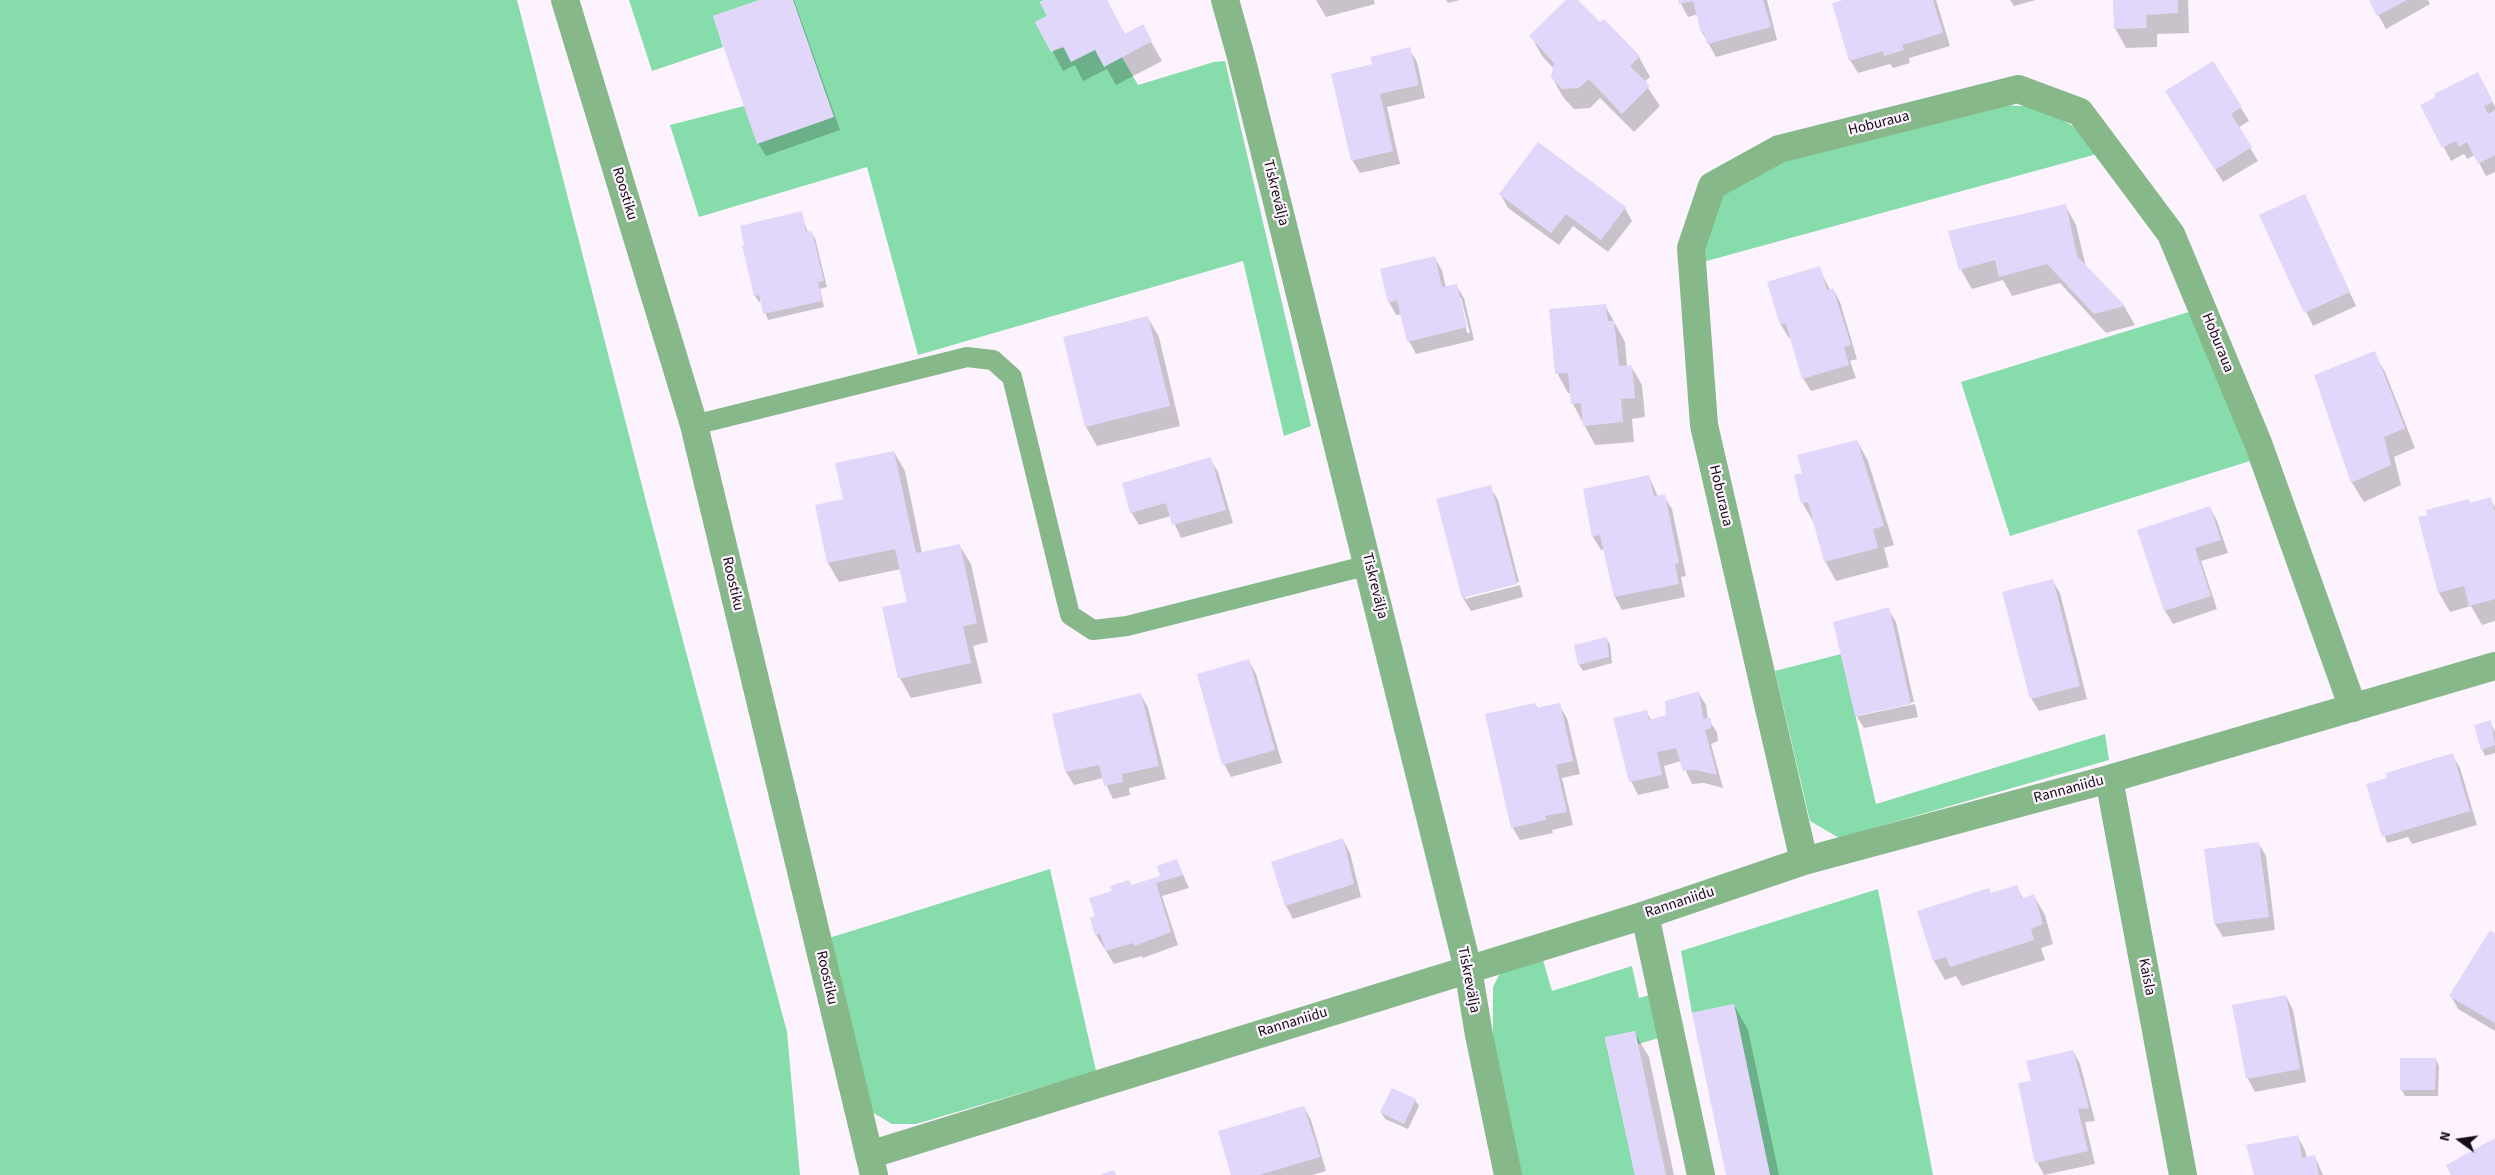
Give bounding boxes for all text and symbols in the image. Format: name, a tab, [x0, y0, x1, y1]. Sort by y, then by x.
street label: Hoburaua	[1847, 108, 1911, 140]
street label: Tiskrevälja	[1258, 158, 1292, 228]
street label: Roostiku	[607, 165, 641, 223]
street label: Hoburaua	[2197, 311, 2237, 375]
street label: Hoburaua	[1704, 464, 1736, 528]
street label: Tiskrevälja	[1357, 551, 1391, 621]
street label: Roostiku	[717, 555, 747, 613]
street label: Rannaniidu	[2032, 772, 2106, 808]
street label: Rannaniidu	[1643, 883, 1717, 923]
street label: Tiskrevälja	[1453, 945, 1483, 1015]
street label: Roostiku	[811, 949, 841, 1007]
street label: Kaisla	[2134, 957, 2158, 997]
street label: Rannaniidu	[1256, 1004, 1330, 1042]
north arrow	[2435, 1115, 2485, 1165]
text: N	[2435, 1129, 2456, 1143]

